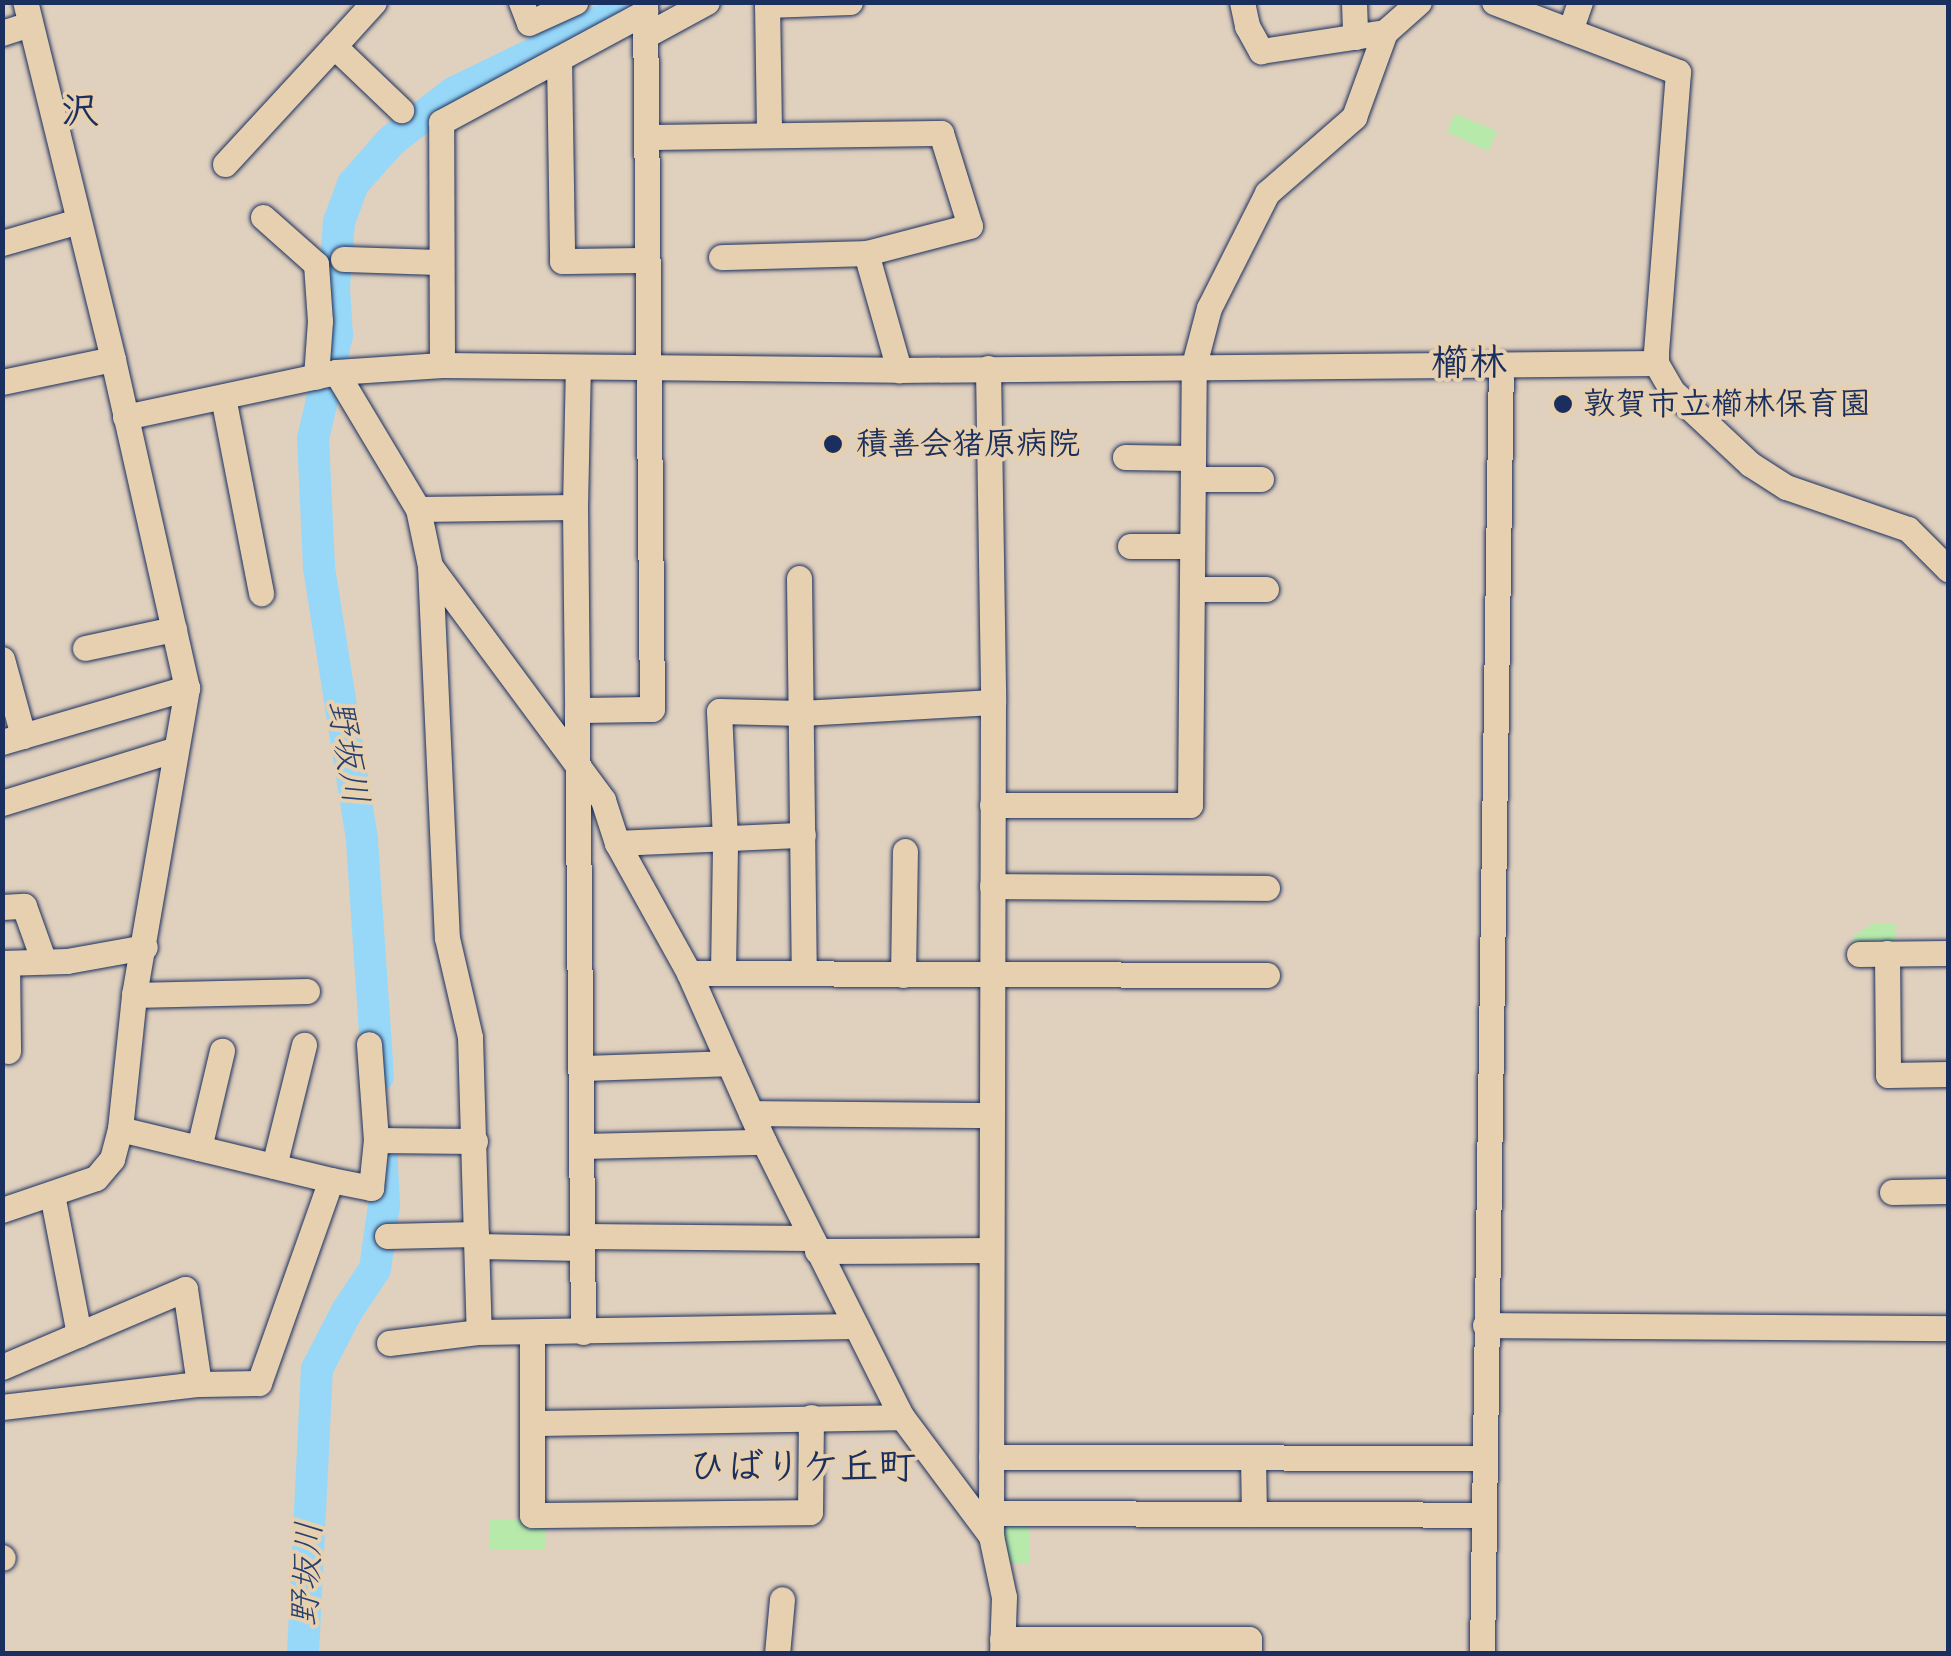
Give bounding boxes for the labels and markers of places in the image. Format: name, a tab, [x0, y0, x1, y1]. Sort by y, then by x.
place label: 敦賀市立櫛林保育園	[1583, 385, 1871, 423]
marker: 敦賀市立櫛林保育園	[1552, 393, 1574, 415]
place label: 積善会猪原病院	[856, 425, 1080, 463]
marker: 積善会猪原病院	[820, 431, 846, 457]

